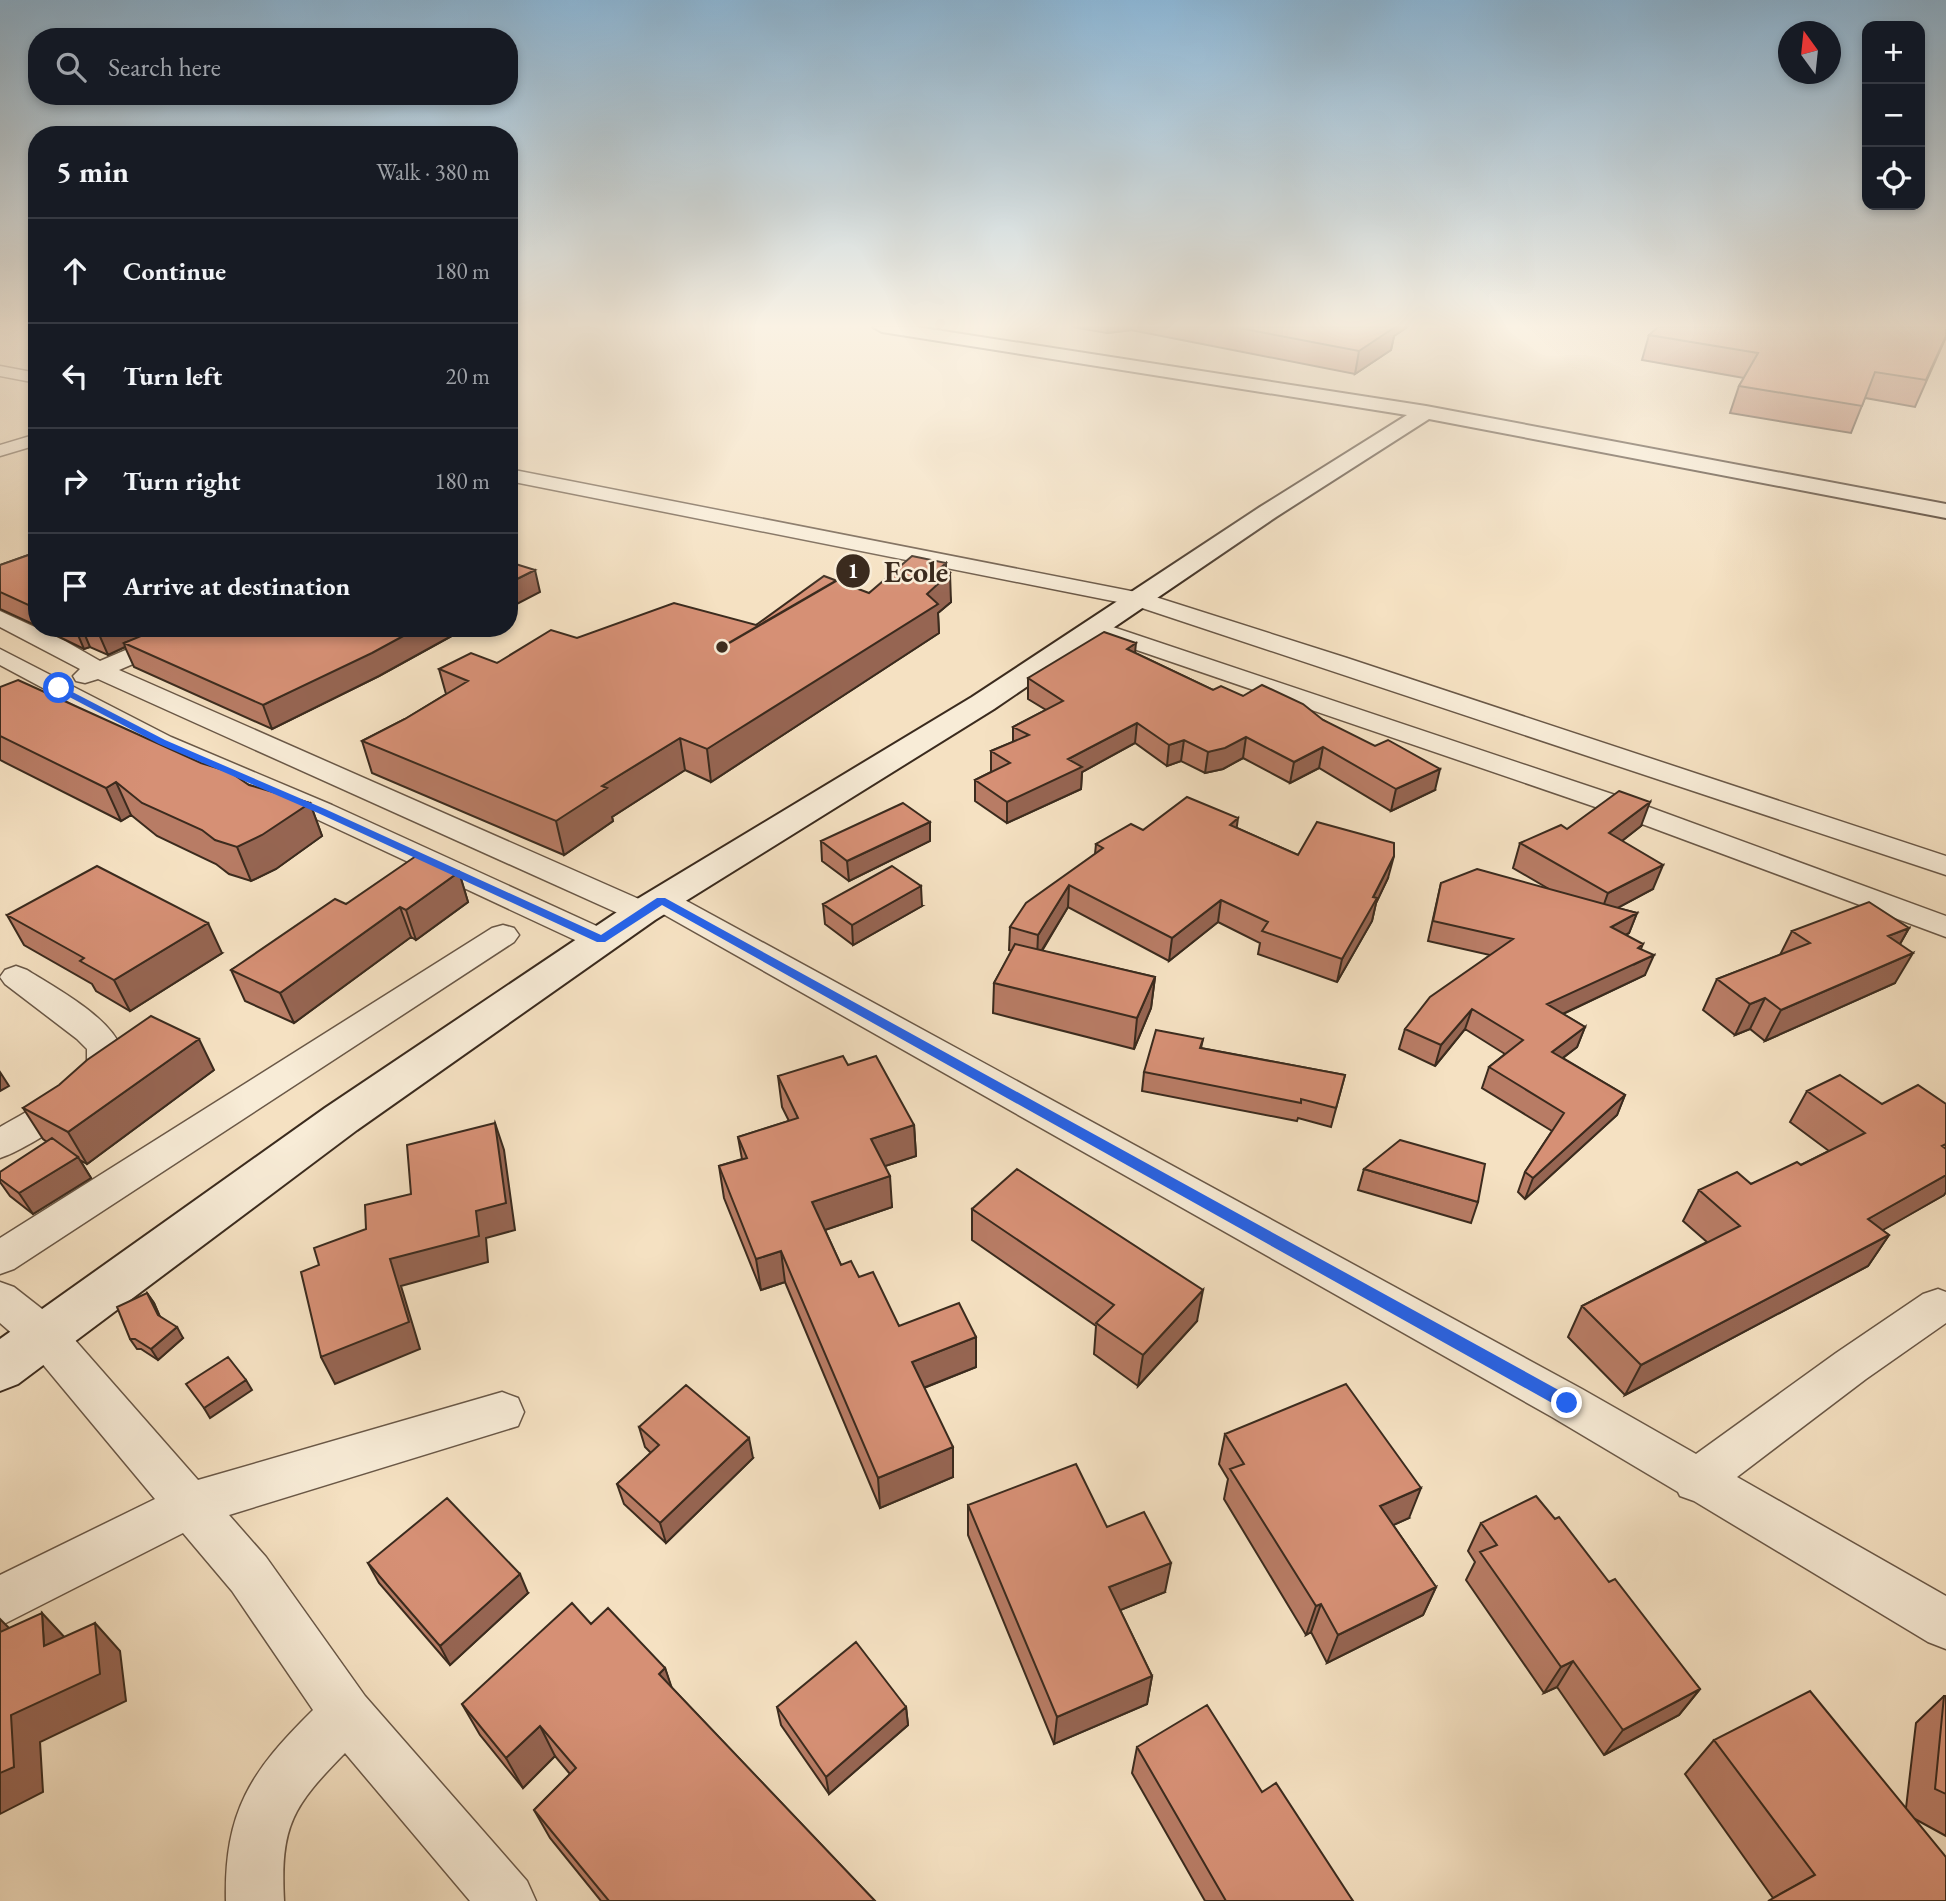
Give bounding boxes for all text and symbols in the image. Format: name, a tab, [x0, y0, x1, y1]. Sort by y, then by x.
north arrow	[1778, 21, 1841, 84]
map controls	[1862, 21, 1925, 210]
button: +	[1862, 21, 1925, 84]
search box	[28, 28, 518, 105]
icon: search	[52, 48, 90, 86]
text: Search here	[108, 50, 221, 84]
button: −	[1862, 84, 1925, 147]
button: locate	[1862, 147, 1925, 210]
text: 5 min	[56, 152, 129, 191]
text: Walk · 380 m	[376, 157, 490, 187]
icon: ahead	[56, 252, 94, 290]
text: Continue	[123, 254, 226, 288]
text: 180 m	[434, 256, 490, 286]
icon: left	[56, 357, 94, 395]
text: Turn left	[123, 359, 222, 393]
text: 20 m	[445, 361, 490, 391]
icon: right	[56, 462, 94, 500]
text: Turn right	[123, 464, 241, 498]
text: 180 m	[434, 466, 490, 496]
callout: Ecole	[835, 546, 963, 597]
text: Ecole	[884, 552, 948, 591]
text: 1	[847, 557, 859, 584]
icon: arrive	[56, 567, 94, 605]
text: Arrive at destination	[123, 569, 350, 603]
route start	[43, 672, 74, 703]
route end	[1551, 1387, 1582, 1418]

